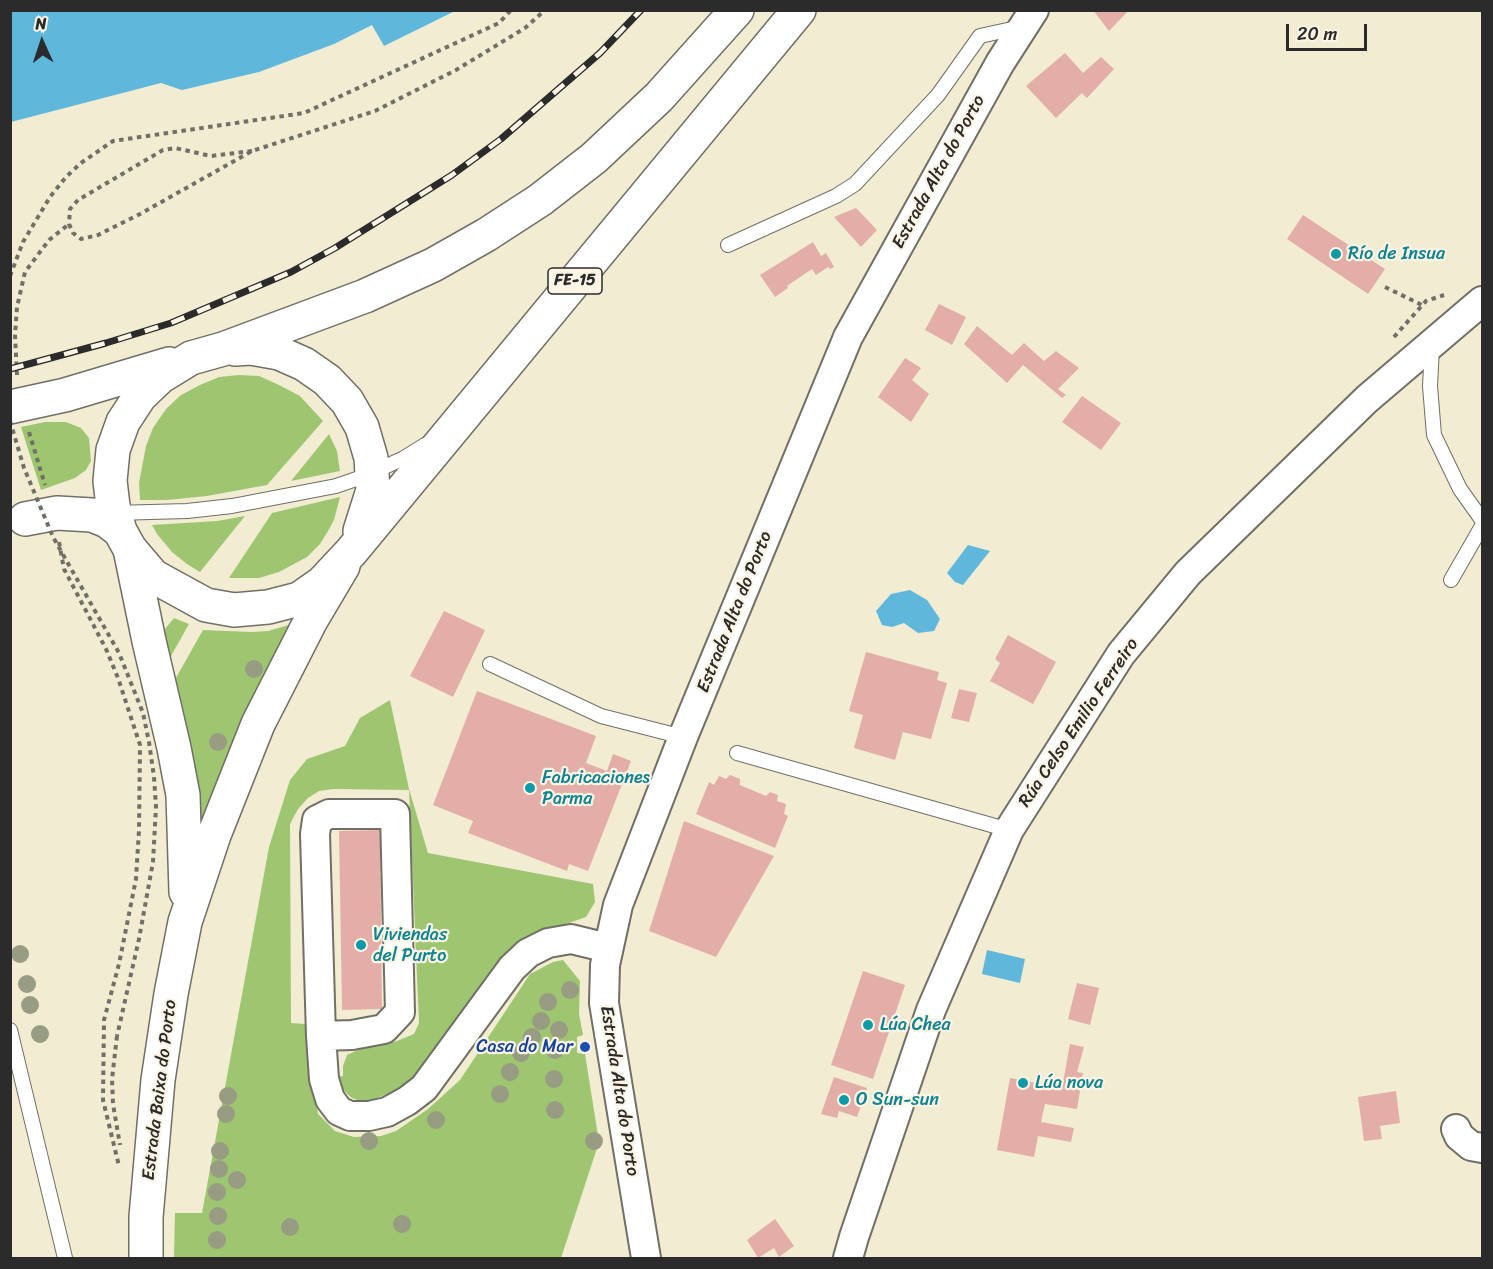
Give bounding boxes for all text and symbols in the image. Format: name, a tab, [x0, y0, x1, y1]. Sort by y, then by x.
text: N	[35, 9, 47, 38]
north arrow	[12, 12, 72, 72]
scale bar	[1289, 12, 1370, 50]
text: 20 m	[1297, 18, 1337, 50]
street label: Estrada Alta do Porto	[888, 92, 990, 252]
place label: Río de Insua	[1348, 243, 1445, 265]
marker: Río de Insua	[1329, 247, 1343, 261]
road number: FE-15	[548, 268, 602, 294]
street label: Estrada Alta do Porto	[693, 528, 777, 696]
street label: Rúa Celso Emilio Ferreiro	[1014, 634, 1144, 812]
place label: Fabricaciones Parma	[542, 767, 650, 810]
marker: Fabricaciones Parma	[523, 781, 537, 795]
place label: Viviendas del Purto	[373, 924, 447, 966]
marker: Viviendas del Purto	[354, 938, 368, 952]
street label: Estrada Baixa do Porto	[138, 998, 182, 1182]
street label: Estrada Alta do Porto	[595, 1004, 643, 1178]
place label: Lúa Chea	[880, 1014, 951, 1036]
marker: Lúa Chea	[861, 1018, 875, 1032]
place label: Casa do Mar	[476, 1036, 573, 1058]
marker: Casa do Mar	[578, 1040, 592, 1054]
place label: Lúa nova	[1035, 1072, 1103, 1094]
marker: Lúa nova	[1016, 1076, 1030, 1090]
place label: O Sun-sun	[856, 1089, 939, 1111]
marker: O Sun-sun	[837, 1093, 851, 1107]

